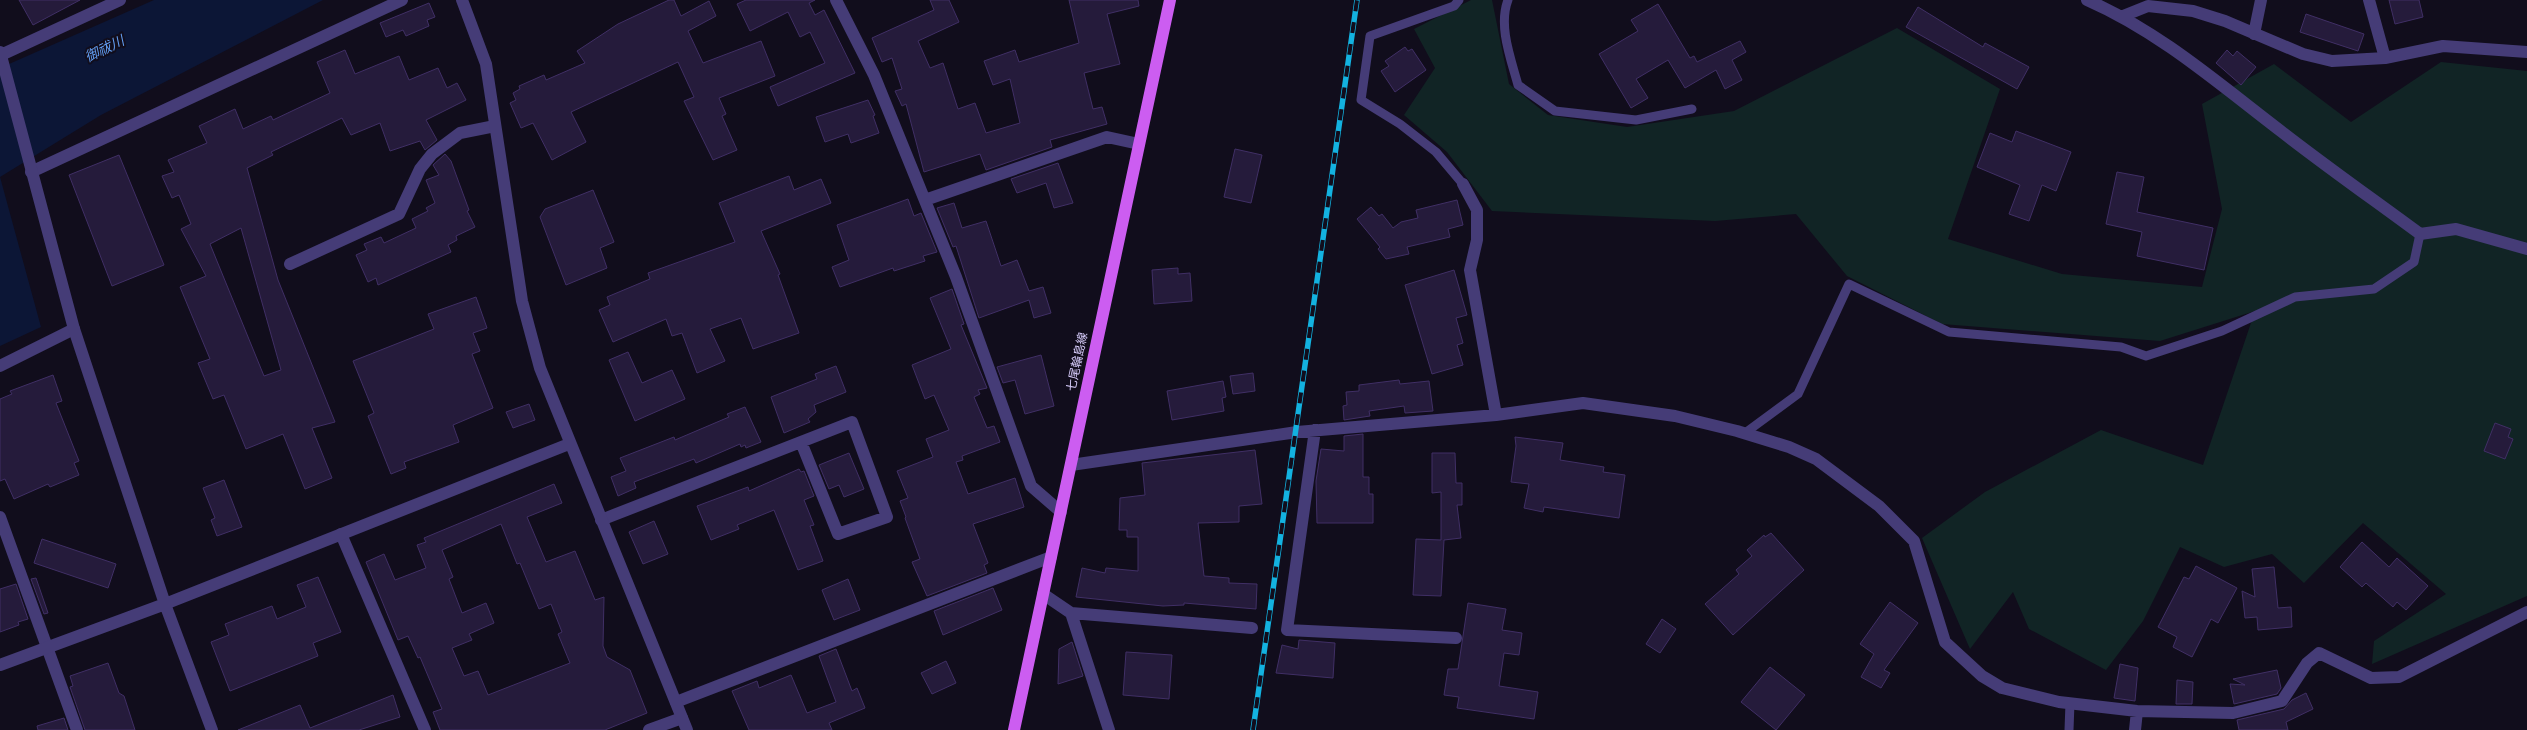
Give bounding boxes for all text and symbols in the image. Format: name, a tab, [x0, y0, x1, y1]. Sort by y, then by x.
water label: 御祓川	[82, 32, 129, 67]
street label: 七尾輪島線	[1064, 331, 1092, 393]

